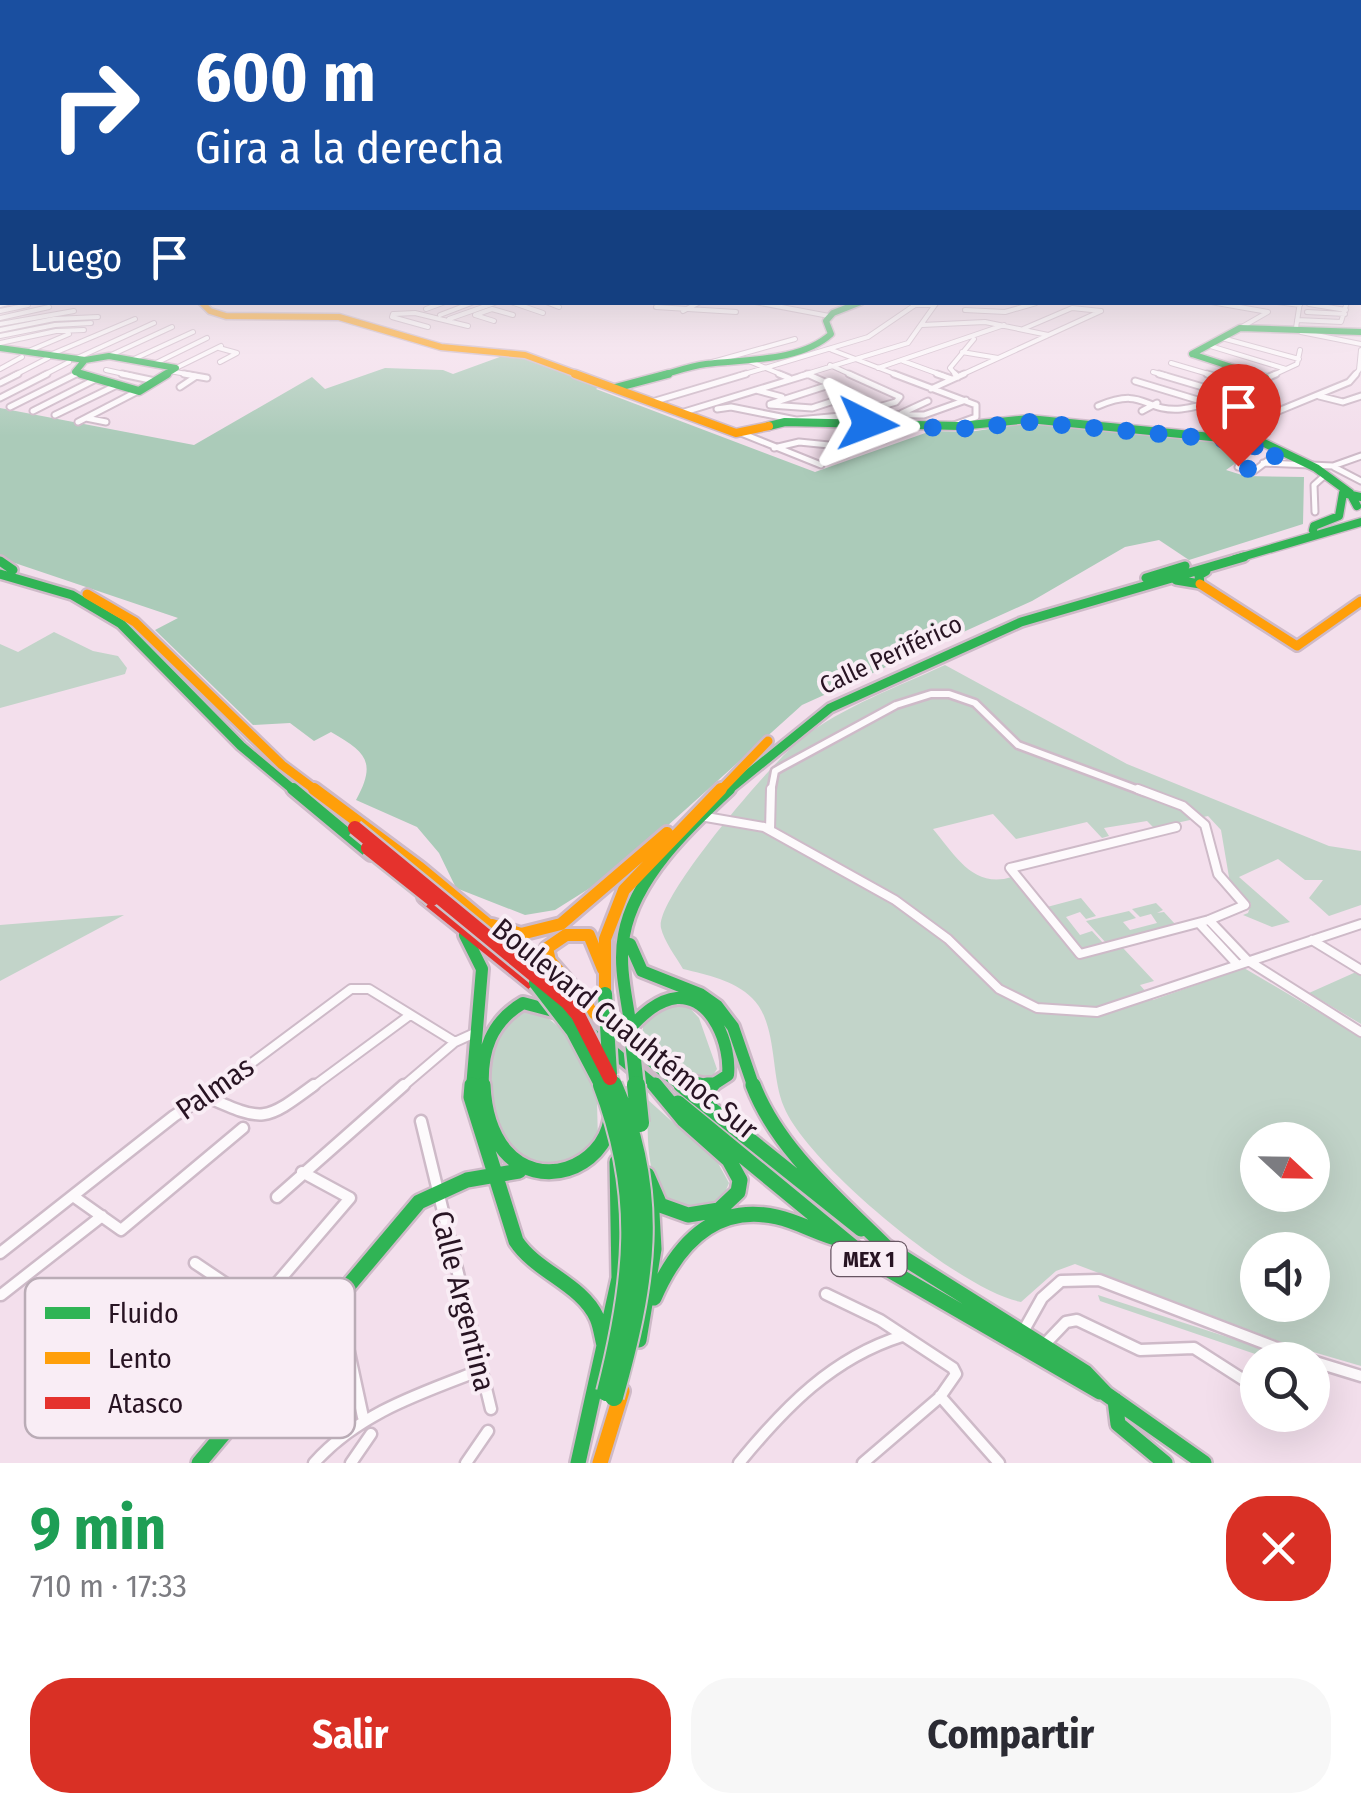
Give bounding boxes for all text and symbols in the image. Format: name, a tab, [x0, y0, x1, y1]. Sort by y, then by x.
text: 600 m	[195, 36, 376, 120]
icon: right	[30, 40, 160, 170]
text: Gira a la derecha	[195, 121, 504, 175]
icon: arrive	[142, 230, 197, 285]
text: Luego	[30, 235, 122, 281]
pin	[1196, 364, 1281, 467]
position arrow	[816, 372, 920, 476]
icon: arrive	[1211, 379, 1266, 434]
street label: Calle Periférico	[815, 609, 967, 701]
street label: Boulevard Cuauhtémoc Sur	[485, 911, 765, 1148]
street label: Palmas	[169, 1048, 261, 1128]
north arrow	[1240, 1122, 1330, 1212]
map controls	[1240, 1122, 1330, 1432]
street label: Calle Argentina	[423, 1207, 503, 1395]
button: sound	[1240, 1232, 1330, 1322]
road number: MEX 1	[832, 1242, 906, 1276]
legend	[25, 1278, 355, 1438]
text: Fluido	[108, 1297, 179, 1330]
text: Lento	[108, 1342, 172, 1375]
button: search	[1240, 1342, 1330, 1432]
text: Atasco	[108, 1387, 183, 1420]
text: 9 min	[30, 1493, 166, 1565]
button: close	[1226, 1496, 1331, 1601]
text: 710 m · 17:33	[30, 1567, 187, 1605]
button: Salir	[30, 1678, 671, 1793]
button: Compartir	[691, 1678, 1331, 1793]

